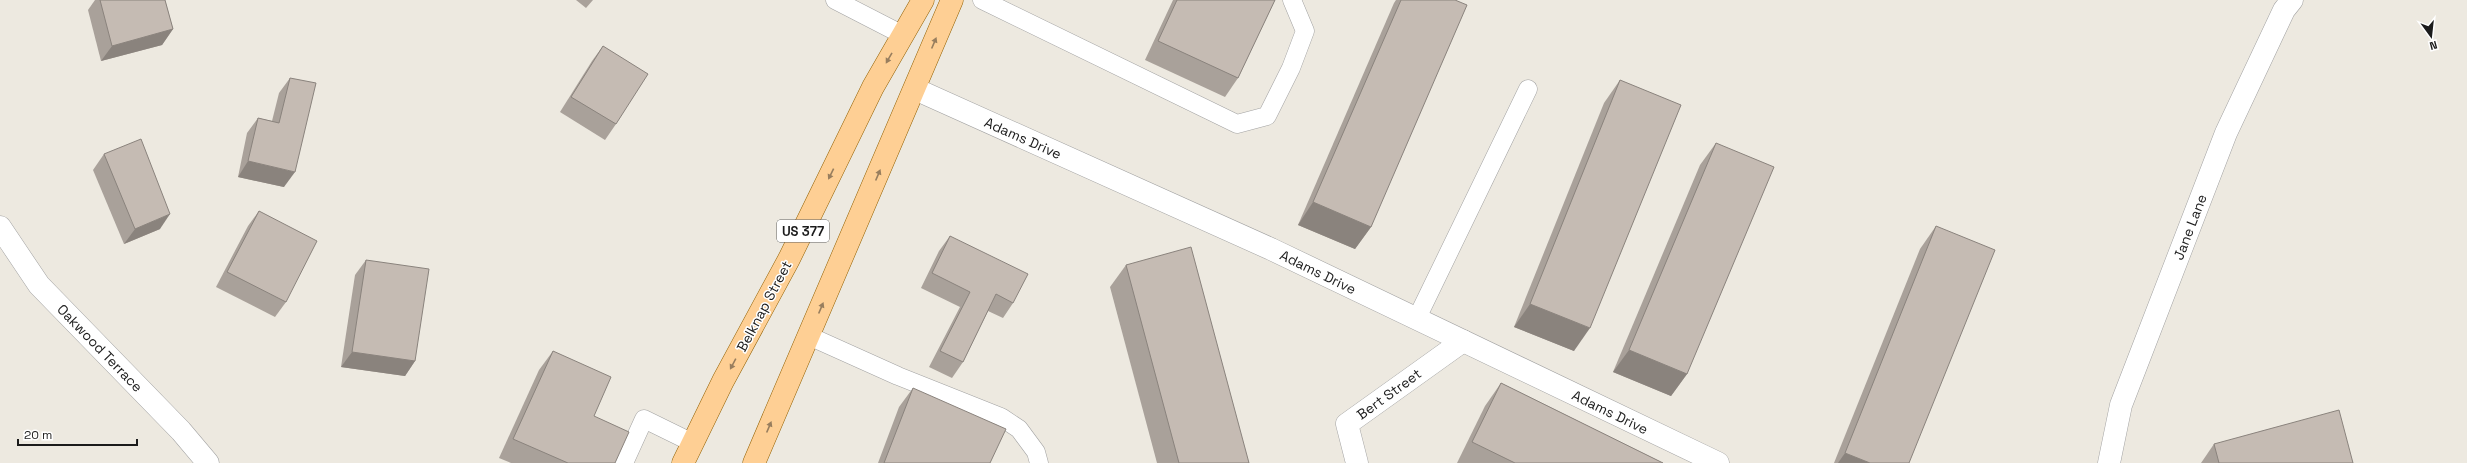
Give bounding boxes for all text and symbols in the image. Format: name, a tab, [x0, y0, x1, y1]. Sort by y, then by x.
north arrow	[2411, 16, 2451, 56]
one-way arrow	[931, 37, 937, 48]
text: N	[2428, 38, 2439, 53]
one-way arrow	[886, 52, 893, 64]
street label: Adams Drive	[982, 113, 1064, 163]
one-way arrow	[828, 168, 834, 180]
one-way arrow	[875, 169, 881, 181]
street label: Jane Lane	[2169, 192, 2211, 262]
road number: US 377	[777, 220, 829, 242]
street label: Adams Drive	[1277, 246, 1359, 298]
street label: Belknap Street	[732, 257, 796, 355]
street label: Oakwood Terrace	[53, 300, 147, 396]
one-way arrow	[818, 301, 824, 313]
one-way arrow	[729, 358, 736, 370]
street label: Bert Street	[1353, 364, 1425, 424]
street label: Adams Drive	[1569, 386, 1651, 438]
scale bar	[18, 421, 137, 447]
one-way arrow	[767, 421, 773, 433]
text: 20 m	[24, 427, 52, 443]

